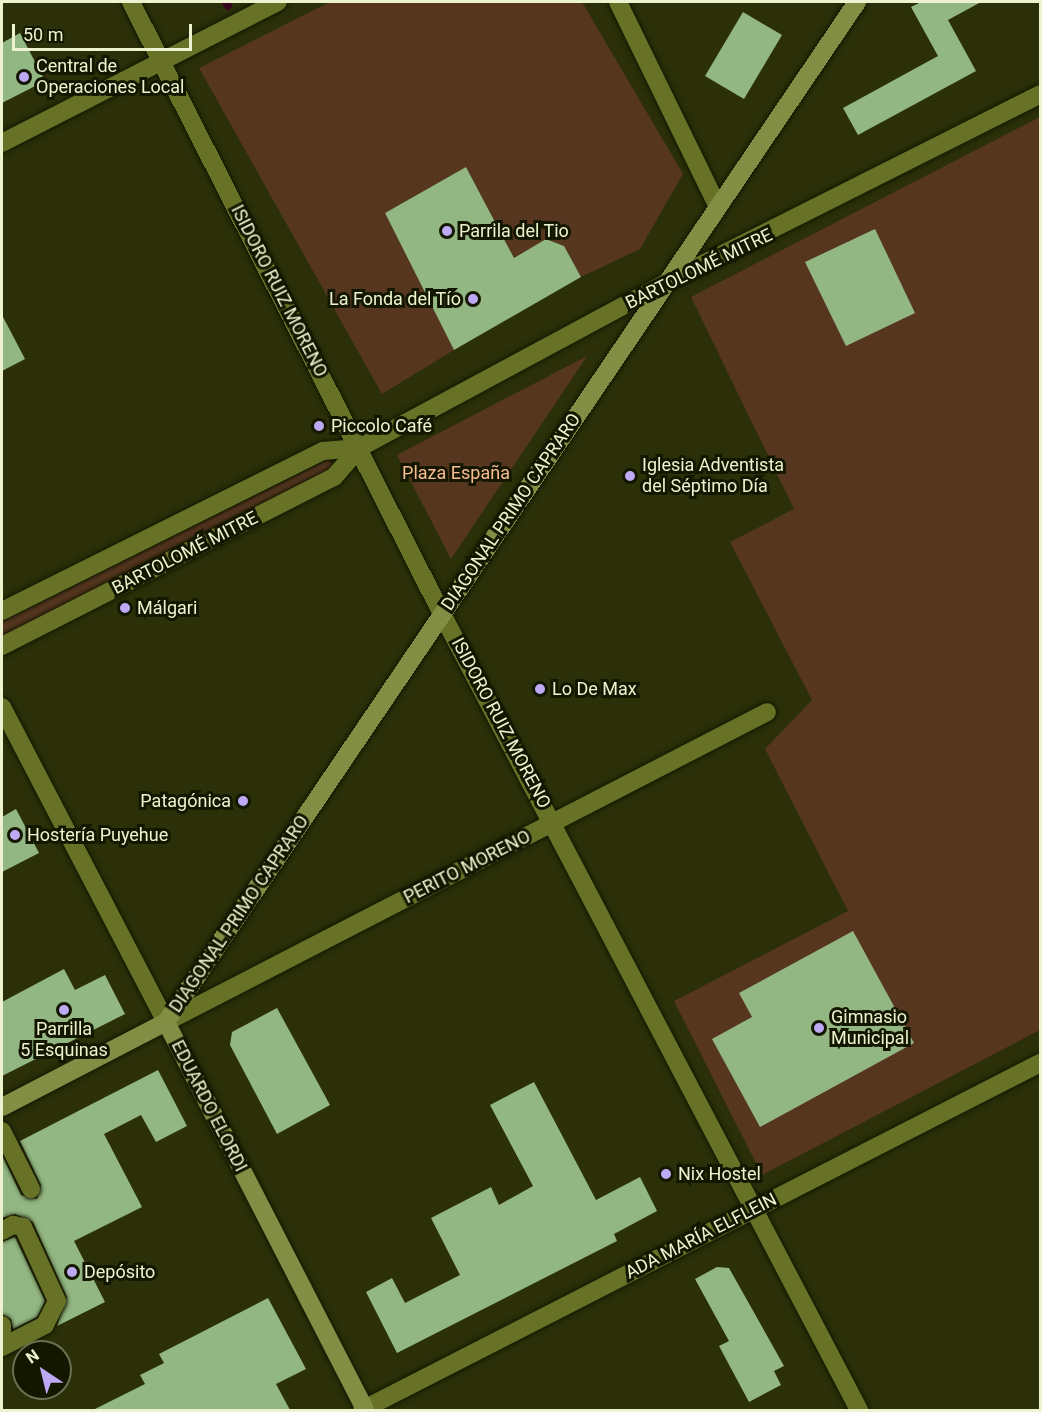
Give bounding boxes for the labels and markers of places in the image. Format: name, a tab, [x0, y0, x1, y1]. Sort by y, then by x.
place label: Central de Operaciones Local	[36, 56, 184, 98]
marker: Central de Operaciones Local	[17, 70, 31, 84]
place label: Parrila del Tio	[459, 220, 569, 242]
marker: Parrila del Tio	[440, 224, 454, 238]
place label: La Fonda del Tío	[329, 288, 461, 310]
marker: La Fonda del Tío	[466, 292, 480, 306]
place label: Piccolo Café	[331, 415, 432, 437]
marker: Piccolo Café	[312, 419, 326, 433]
place label: Iglesia Adventista del Séptimo Día	[642, 455, 784, 498]
marker: Iglesia Adventista del Séptimo Día	[623, 469, 637, 483]
place label: Málgari	[137, 597, 197, 619]
marker: Málgari	[118, 601, 132, 615]
place label: Lo De Max	[552, 678, 637, 700]
marker: Lo De Max	[533, 682, 547, 696]
place label: Patagónica	[140, 790, 231, 812]
marker: Patagónica	[236, 794, 250, 808]
place label: Hostería Puyehue	[27, 824, 168, 846]
marker: Hostería Puyehue	[8, 828, 22, 842]
marker: Parrilla 5 Esquinas	[57, 1003, 71, 1017]
place label: Gimnasio Municipal	[831, 1007, 909, 1050]
place label: Parrilla 5 Esquinas	[20, 1019, 108, 1062]
marker: Gimnasio Municipal	[812, 1021, 826, 1035]
place label: Nix Hostel	[678, 1163, 761, 1185]
marker: Nix Hostel	[659, 1167, 673, 1181]
place label: Depósito	[84, 1261, 155, 1283]
marker: Depósito	[65, 1265, 79, 1279]

